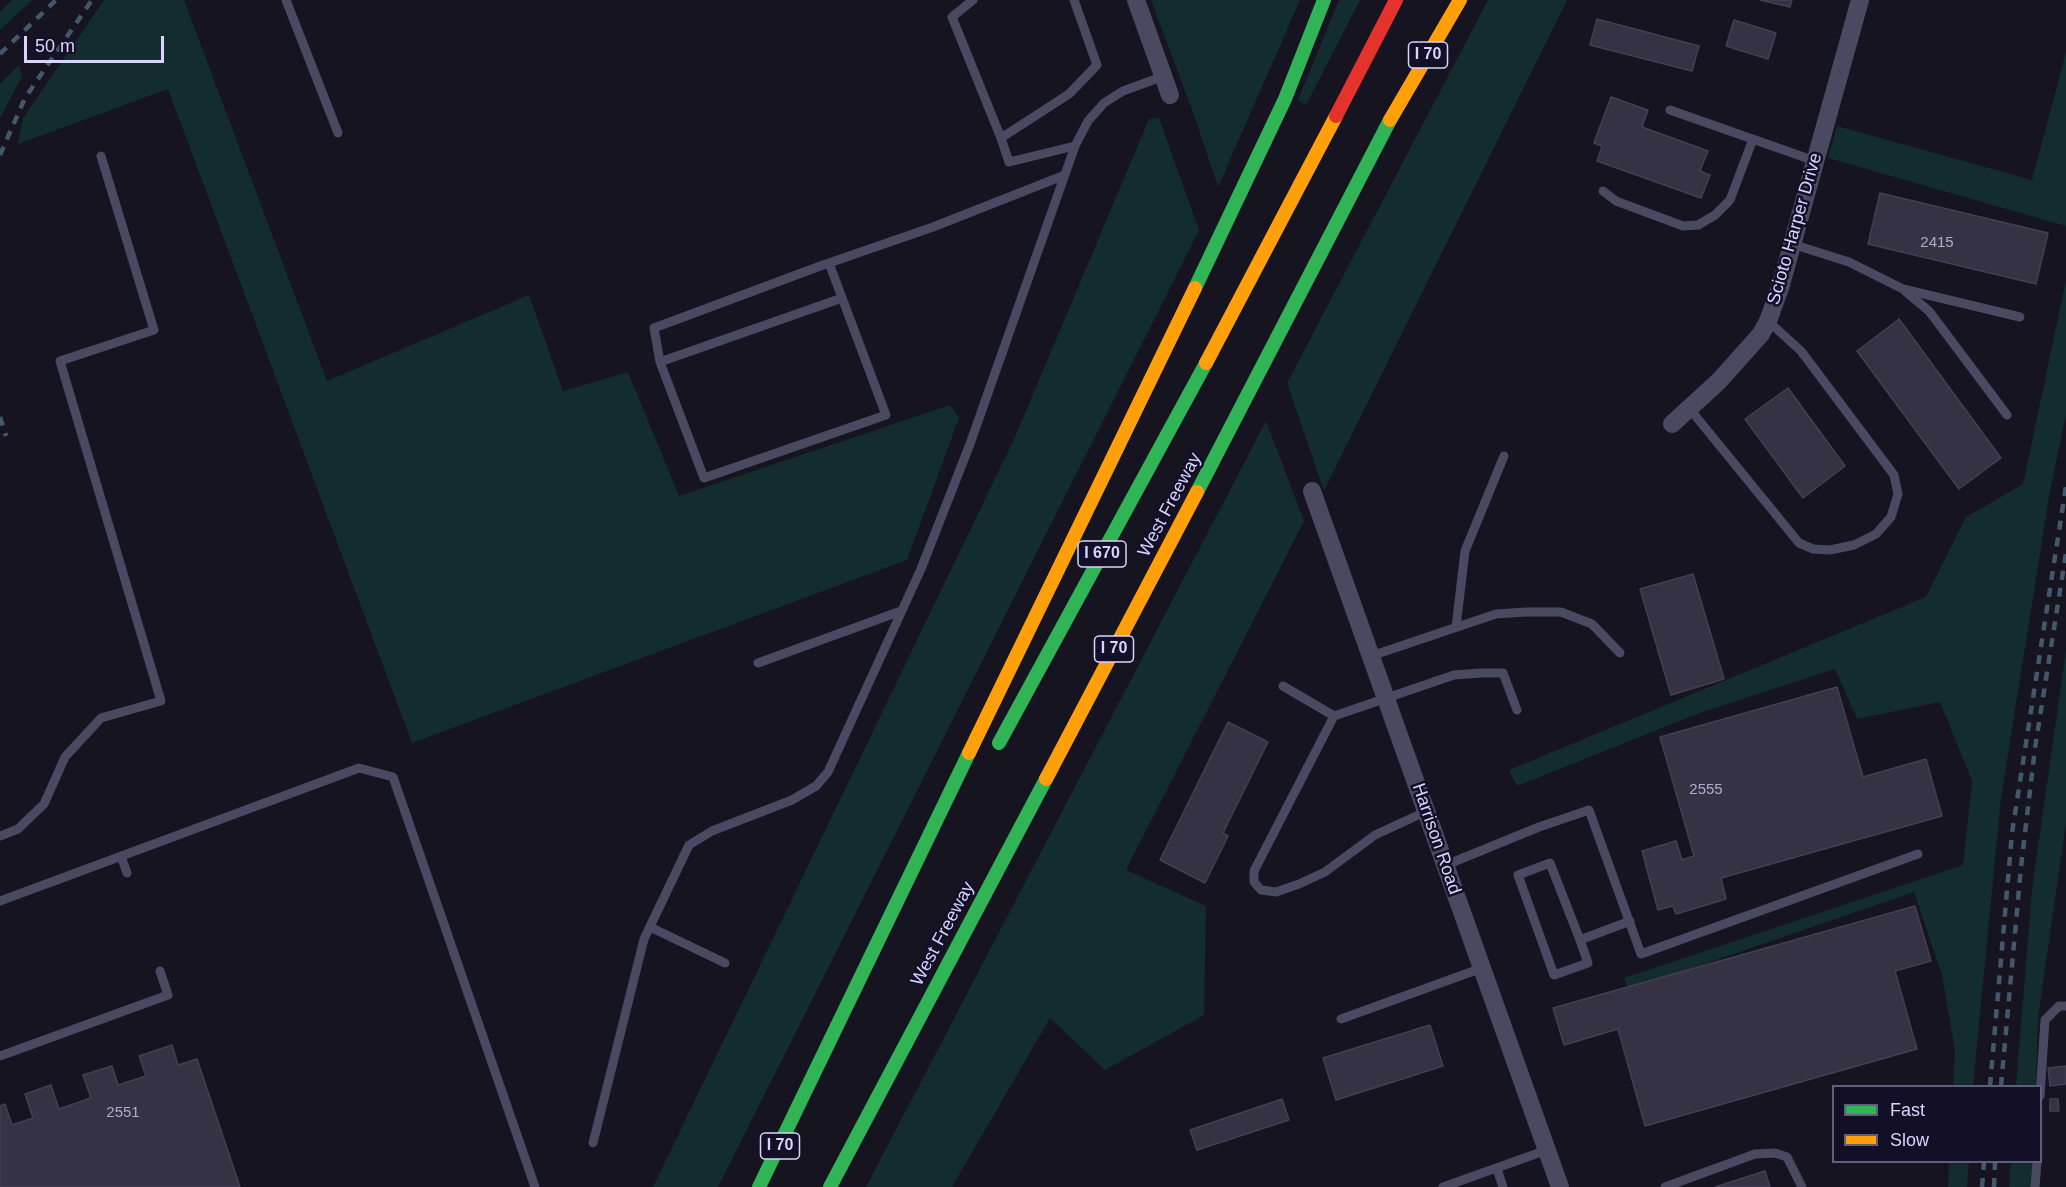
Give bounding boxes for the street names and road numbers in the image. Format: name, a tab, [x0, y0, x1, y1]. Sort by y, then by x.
road number: I 70	[1408, 42, 1448, 68]
street label: Scioto Harper Drive	[1763, 151, 1827, 307]
street label: West Freeway	[1134, 449, 1206, 561]
road number: I 670	[1078, 541, 1126, 567]
road number: I 70	[1094, 636, 1134, 662]
street label: Harrison Road	[1407, 781, 1465, 897]
street label: West Freeway	[907, 878, 979, 990]
road number: I 70	[760, 1133, 800, 1159]

